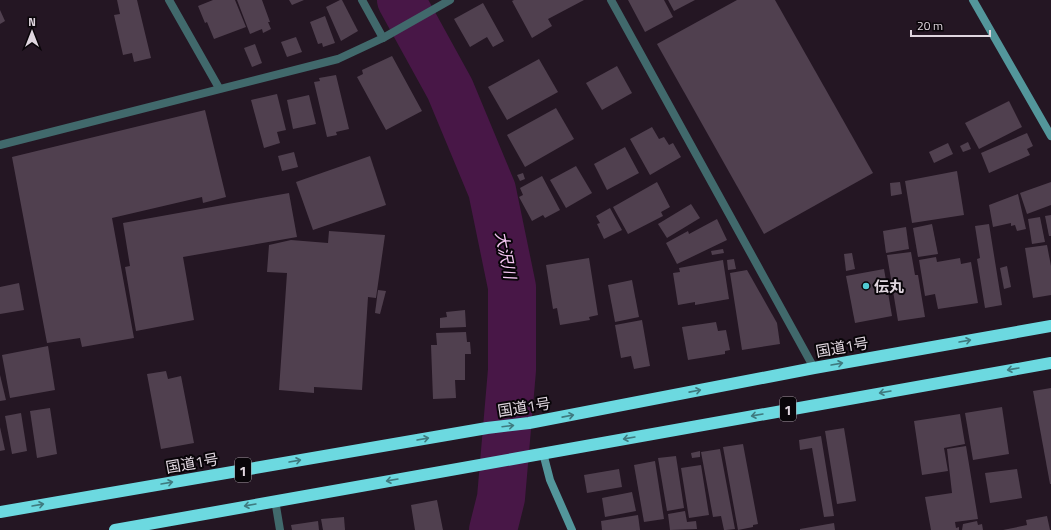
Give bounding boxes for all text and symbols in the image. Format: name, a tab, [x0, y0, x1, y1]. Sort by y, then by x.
north arrow	[12, 12, 52, 52]
scale bar	[911, 12, 990, 38]
text: N	[28, 14, 36, 30]
text: 20 m	[917, 16, 943, 35]
water label: 大沢川	[490, 229, 523, 283]
place label: 伝丸	[874, 275, 904, 298]
marker: 伝丸	[861, 281, 871, 291]
street label: 国道1号	[814, 331, 870, 363]
one-way arrow	[958, 337, 971, 345]
one-way arrow	[830, 360, 843, 368]
one-way arrow	[1006, 366, 1019, 374]
one-way arrow	[689, 387, 702, 395]
one-way arrow	[879, 388, 892, 396]
street label: 国道1号	[496, 391, 552, 423]
road number: 1	[780, 397, 796, 421]
one-way arrow	[751, 411, 764, 419]
one-way arrow	[561, 412, 574, 420]
one-way arrow	[501, 422, 514, 430]
one-way arrow	[623, 434, 636, 442]
one-way arrow	[416, 435, 429, 443]
street label: 国道1号	[164, 447, 220, 479]
one-way arrow	[288, 457, 301, 465]
road number: 1	[235, 458, 251, 482]
one-way arrow	[386, 476, 399, 484]
one-way arrow	[160, 479, 173, 487]
one-way arrow	[32, 501, 45, 509]
one-way arrow	[244, 501, 257, 509]

